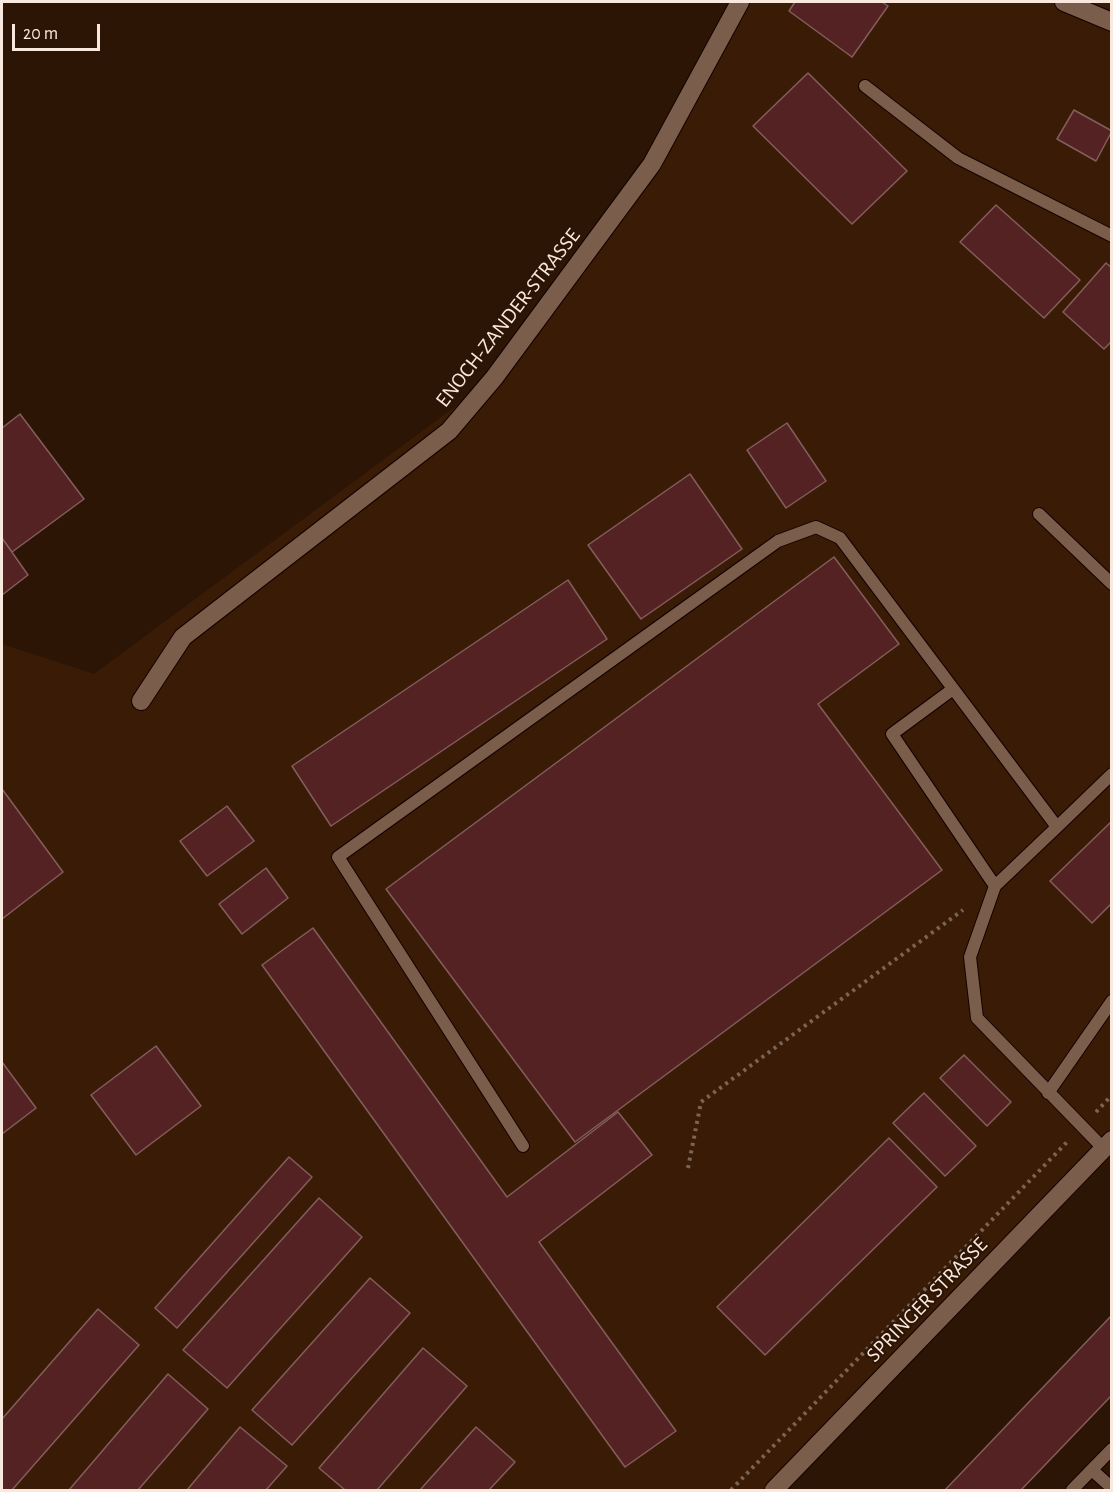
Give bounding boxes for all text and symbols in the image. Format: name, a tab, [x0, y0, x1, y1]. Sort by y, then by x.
scale bar	[15, 12, 104, 50]
text: 20 m	[23, 25, 58, 43]
street label: ENOCH-ZANDER-STRASSE	[430, 224, 586, 412]
street label: SPRINGER STRASSE	[861, 1232, 993, 1368]

